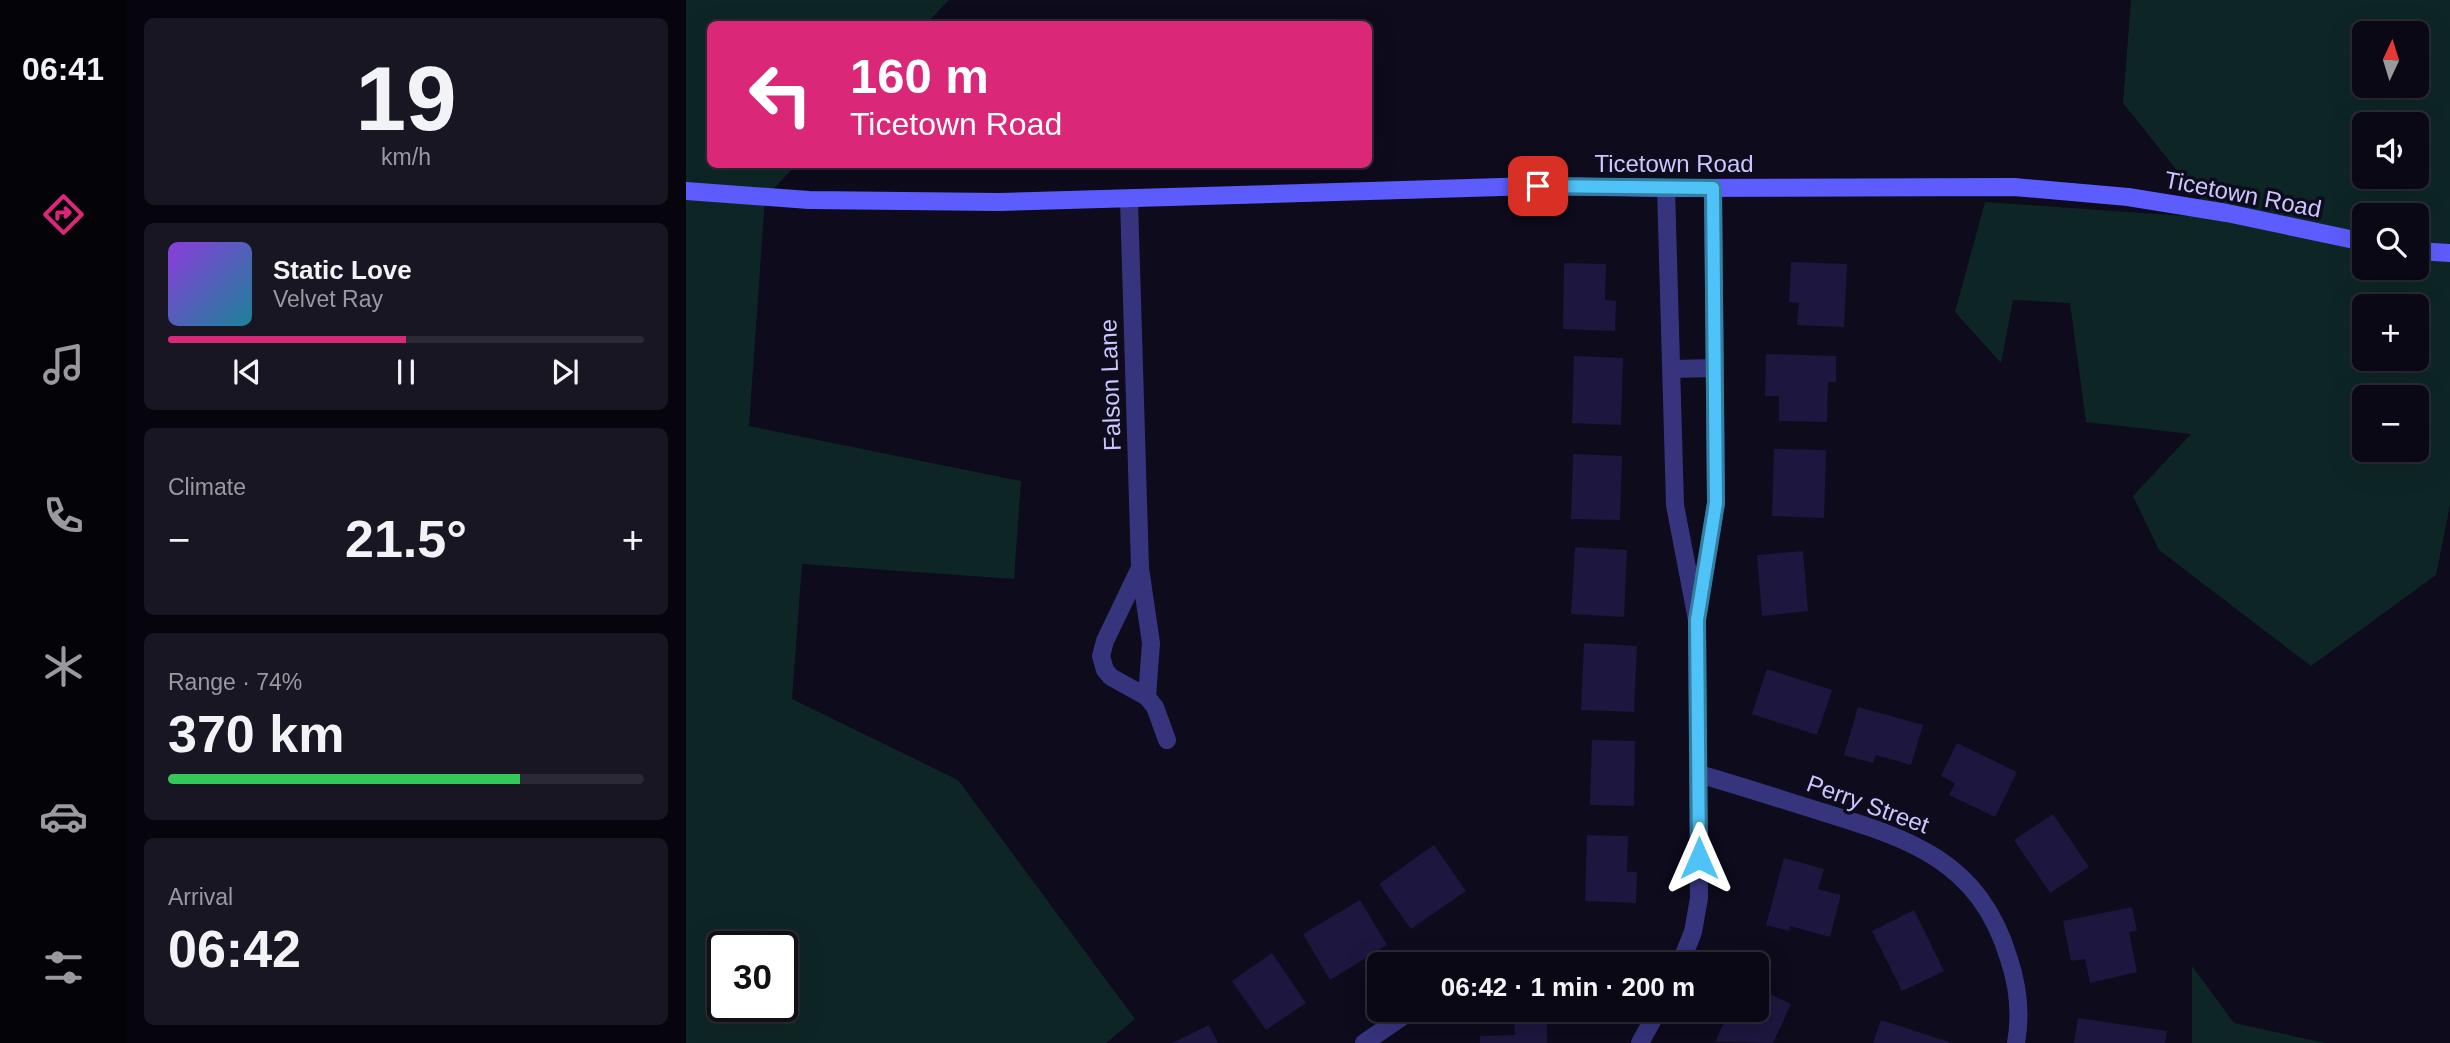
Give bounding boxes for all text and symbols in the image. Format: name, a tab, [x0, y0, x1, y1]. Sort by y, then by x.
north arrow	[2352, 21, 2429, 98]
map controls	[2352, 21, 2429, 462]
text: 19	[355, 48, 457, 149]
icon: left	[735, 49, 826, 140]
text: 160 m	[850, 49, 989, 103]
text: 06:41	[22, 51, 104, 87]
text: Ticetown Road	[850, 106, 1062, 142]
button: sound	[2352, 112, 2429, 189]
text: km/h	[381, 144, 431, 170]
street label: Ticetown Road	[1594, 150, 1754, 177]
pin	[1508, 156, 1568, 216]
street label: Ticetown Road	[2162, 166, 2324, 222]
icon: arrive	[1519, 167, 1557, 205]
icon: directions	[39, 190, 88, 239]
button: search	[2352, 203, 2429, 280]
text: Static Love	[273, 255, 412, 285]
text: Velvet Ray	[273, 286, 383, 312]
button: +	[2352, 294, 2429, 371]
street label: Falson Lane	[1094, 319, 1126, 451]
icon: music	[39, 340, 88, 389]
icon: previous	[228, 353, 266, 391]
icon: pause	[387, 353, 425, 391]
icon: next	[546, 353, 584, 391]
button: −	[2352, 385, 2429, 462]
text: Climate	[168, 474, 246, 500]
icon: phone	[39, 491, 88, 540]
text: 21.5°	[345, 510, 467, 568]
text: −	[168, 519, 190, 561]
text: +	[622, 519, 644, 561]
icon: climate	[39, 642, 88, 691]
text: Range · 74%	[168, 669, 302, 695]
text: 370 km	[168, 705, 344, 763]
street label: Perry Street	[1803, 769, 1933, 839]
icon: car	[39, 792, 88, 841]
position arrow	[1662, 821, 1736, 895]
text: Arrival	[168, 884, 233, 910]
text: 06:42	[168, 920, 301, 978]
speed limit sign: 30	[707, 931, 798, 1022]
icon: filters	[39, 943, 88, 992]
text: 06:42 · 1 min · 200 m	[1441, 972, 1695, 1002]

